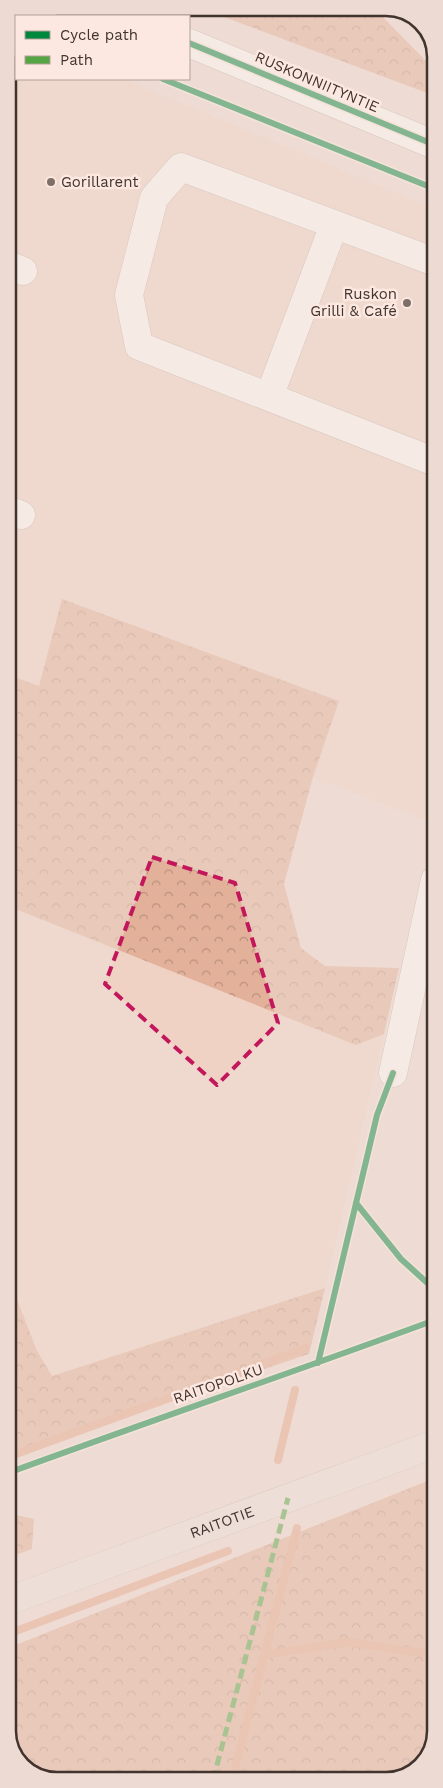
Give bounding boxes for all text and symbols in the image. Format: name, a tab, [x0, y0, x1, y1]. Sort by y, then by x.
legend	[15, 15, 190, 80]
text: Cycle path	[60, 26, 138, 44]
street label: RUSKONNIITYNTIE	[252, 48, 382, 116]
text: Path	[60, 51, 93, 69]
place label: Gorillarent	[61, 173, 139, 191]
marker: Gorillarent	[45, 176, 57, 188]
place label: Ruskon Grilli & Café	[310, 285, 397, 320]
marker: Ruskon Grilli & Café	[401, 297, 413, 309]
street label: RAITOPOLKU	[171, 1360, 265, 1408]
street label: RAITOTIE	[187, 1502, 257, 1542]

